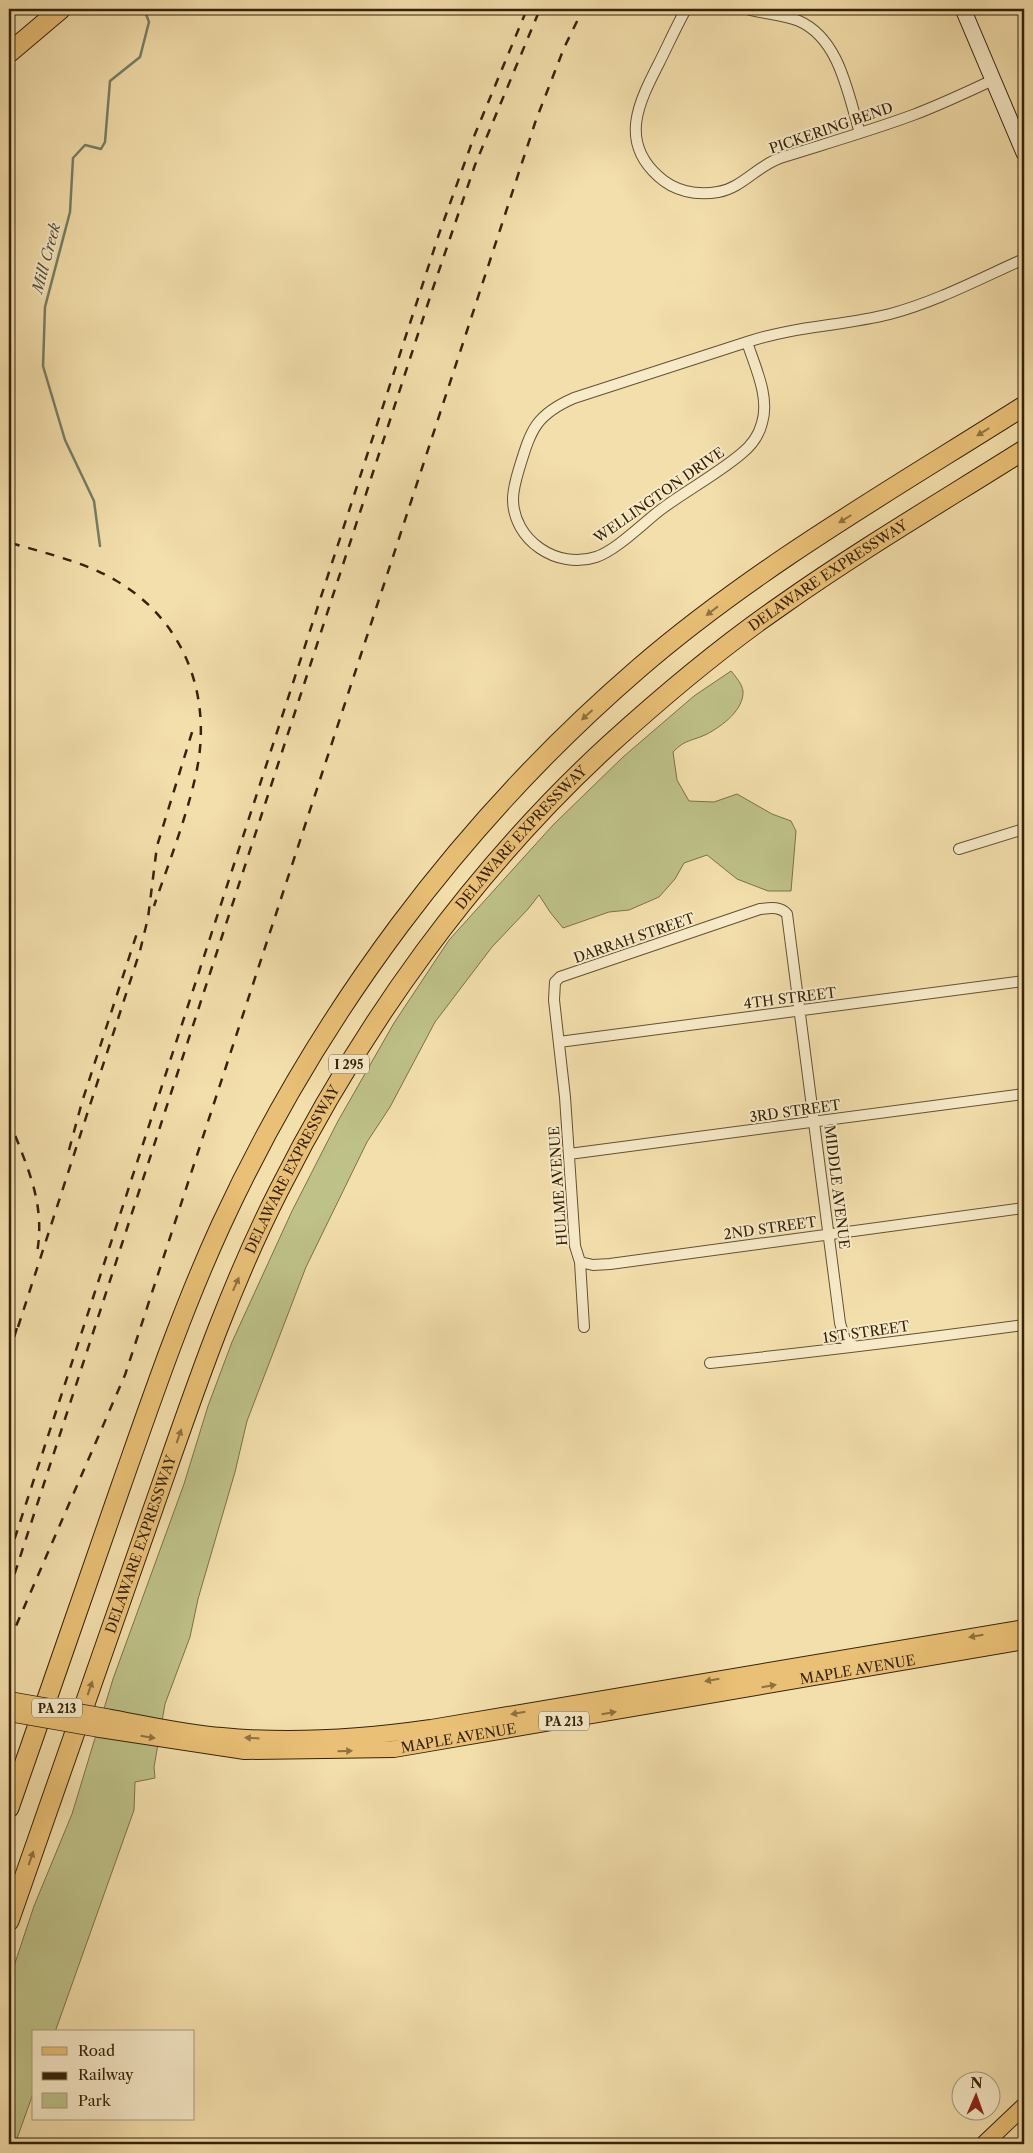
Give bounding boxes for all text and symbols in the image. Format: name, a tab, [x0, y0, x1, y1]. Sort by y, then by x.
street label: PICKERING BEND	[767, 98, 895, 158]
water label: Mill Creek	[27, 221, 65, 297]
one-way arrow	[976, 427, 990, 437]
street label: WELLINGTON DRIVE	[590, 443, 728, 547]
one-way arrow	[839, 514, 852, 523]
street label: DELAWARE EXPRESSWAY	[745, 515, 912, 635]
one-way arrow	[706, 605, 719, 616]
one-way arrow	[582, 709, 594, 721]
street label: DELAWARE EXPRESSWAY	[452, 761, 591, 913]
street label: DARRAH STREET	[571, 909, 697, 967]
street label: 4TH STREET	[743, 983, 838, 1013]
road number: I 295	[329, 1054, 369, 1074]
street label: DELAWARE EXPRESSWAY	[241, 1081, 344, 1256]
street label: 3RD STREET	[748, 1096, 842, 1126]
street label: MIDDLE AVENUE	[820, 1124, 854, 1250]
street label: HULME AVENUE	[545, 1126, 571, 1246]
street label: 2ND STREET	[722, 1213, 818, 1243]
one-way arrow	[232, 1277, 240, 1291]
street label: 1ST STREET	[822, 1317, 911, 1347]
one-way arrow	[175, 1428, 183, 1443]
street label: DELAWARE EXPRESSWAY	[101, 1452, 180, 1636]
one-way arrow	[968, 1633, 984, 1641]
street label: MAPLE AVENUE	[799, 1651, 917, 1688]
one-way arrow	[704, 1676, 720, 1684]
one-way arrow	[87, 1681, 94, 1696]
one-way arrow	[762, 1681, 778, 1689]
road number: PA 213	[32, 1699, 82, 1718]
one-way arrow	[509, 1709, 525, 1717]
one-way arrow	[602, 1709, 618, 1717]
road number: PA 213	[539, 1712, 589, 1730]
street label: MAPLE AVENUE	[399, 1719, 517, 1757]
one-way arrow	[141, 1734, 157, 1742]
one-way arrow	[244, 1734, 260, 1742]
one-way arrow	[337, 1746, 353, 1754]
one-way arrow	[28, 1851, 35, 1866]
legend	[32, 2030, 195, 2120]
text: Road	[78, 2041, 115, 2060]
text: Railway	[78, 2065, 134, 2084]
north arrow	[950, 2070, 1000, 2120]
text: N	[970, 2074, 983, 2092]
text: Park	[78, 2091, 112, 2110]

